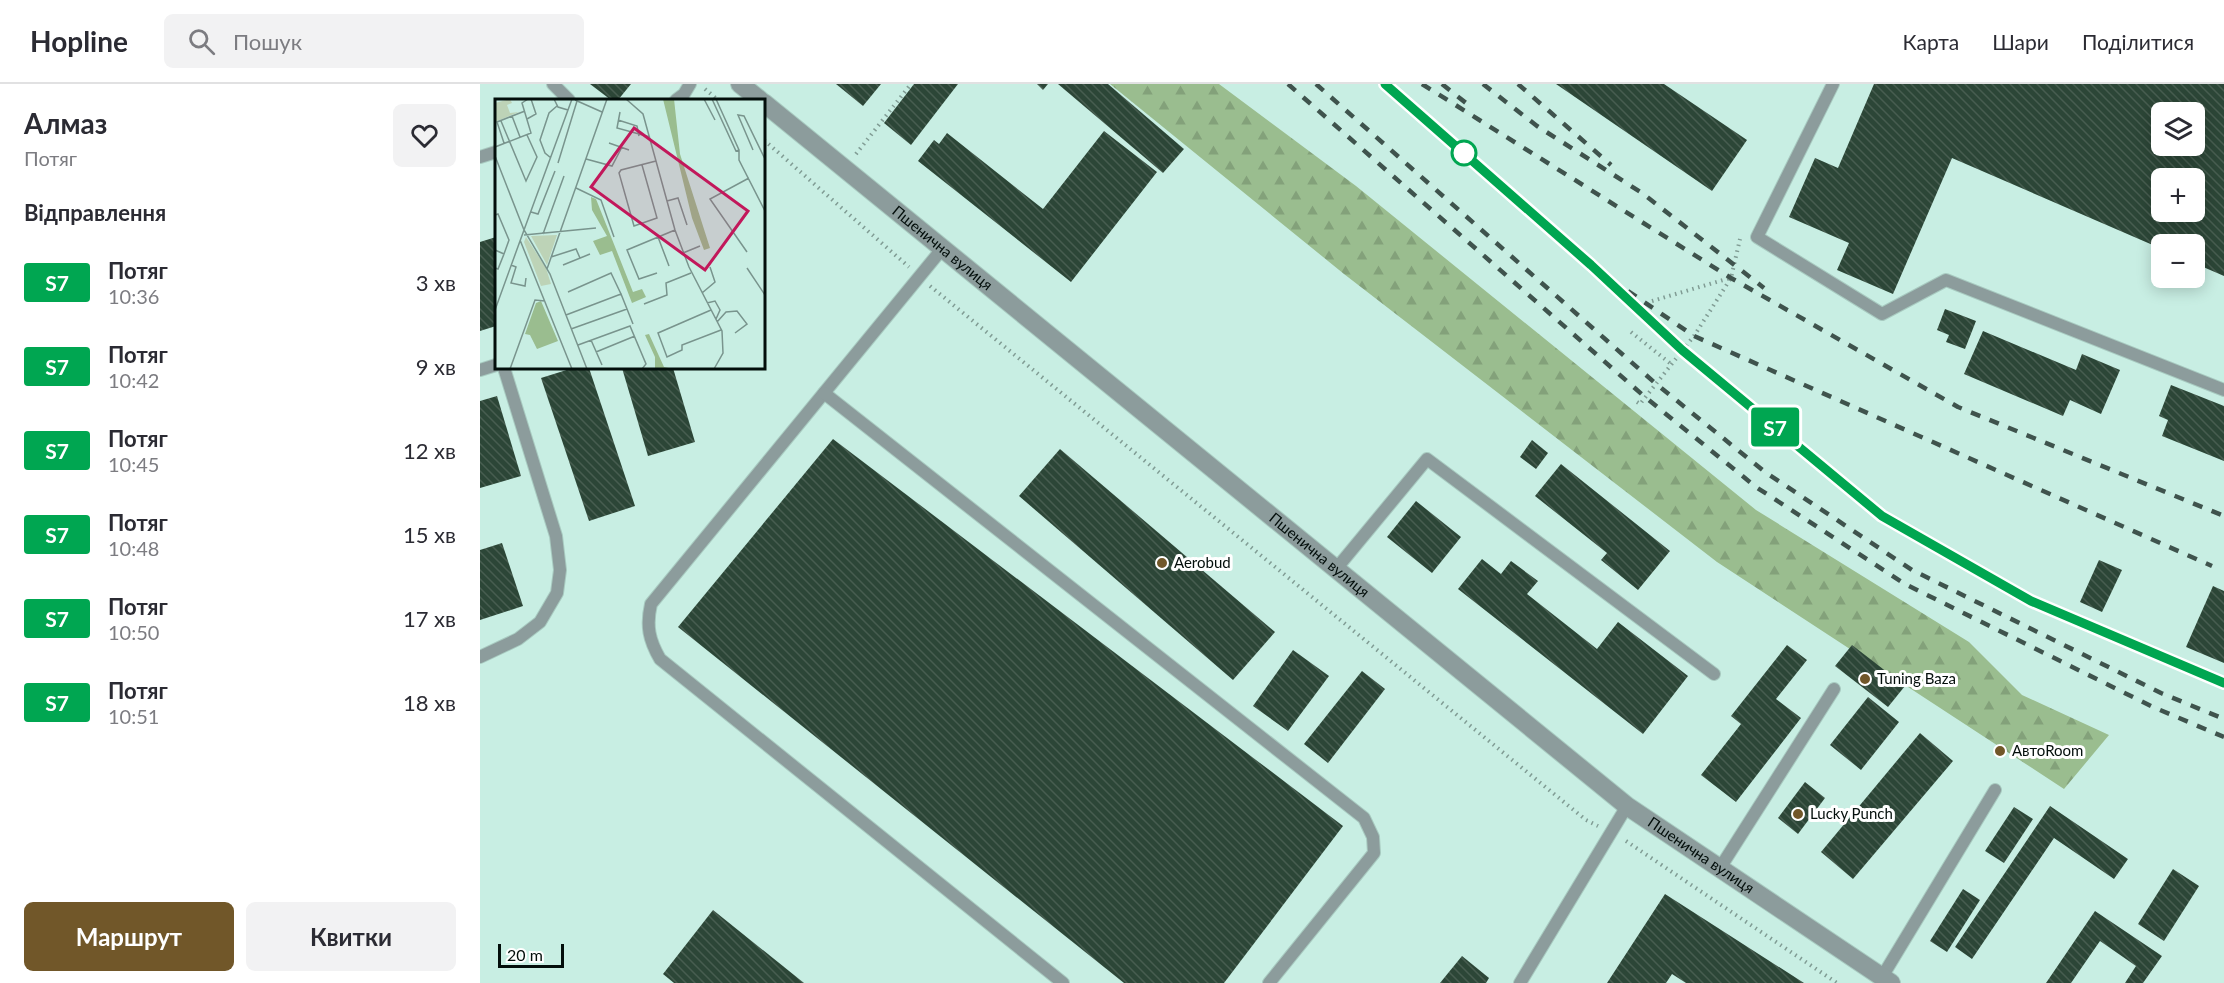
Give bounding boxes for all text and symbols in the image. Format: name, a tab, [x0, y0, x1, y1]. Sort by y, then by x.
search box	[164, 14, 584, 68]
text: Hopline	[30, 24, 128, 58]
icon: search	[185, 25, 218, 58]
text: Пошук	[233, 28, 302, 55]
text: Карта	[1903, 29, 1959, 54]
text: Шари	[1992, 29, 2049, 54]
text: Поділитися	[2082, 29, 2194, 54]
inset map	[495, 99, 765, 369]
map controls	[2151, 102, 2205, 288]
button: layers	[2151, 102, 2205, 156]
button: heart	[393, 104, 456, 167]
text: Алмаз	[24, 106, 107, 140]
unlabelled marker	[1451, 140, 1477, 166]
text: Потяг	[24, 146, 77, 170]
button: +	[2151, 168, 2205, 222]
text: Відправлення	[24, 199, 166, 226]
street label: Пшенична вулиця	[889, 201, 997, 294]
button: −	[2151, 234, 2205, 288]
text: Потяг	[108, 257, 168, 284]
text: 3 хв	[416, 269, 456, 296]
text: S7	[45, 270, 69, 295]
text: 10:36	[108, 284, 159, 308]
text: Потяг	[108, 341, 168, 368]
text: 9 хв	[416, 353, 456, 380]
text: S7	[45, 354, 69, 379]
text: 10:42	[108, 368, 159, 392]
line badge: S7	[1748, 408, 1802, 446]
text: S7	[1763, 415, 1787, 440]
text: Потяг	[108, 425, 168, 452]
text: 12 хв	[403, 437, 456, 464]
text: S7	[45, 438, 69, 463]
text: 10:45	[108, 452, 159, 476]
street label: Пшенична вулиця	[1266, 508, 1374, 601]
text: Потяг	[108, 509, 168, 536]
text: 15 хв	[403, 521, 456, 548]
text: S7	[45, 522, 69, 547]
text: 10:48	[108, 536, 159, 560]
place label: Aerobud	[1174, 553, 1231, 571]
marker: Aerobud	[1155, 556, 1169, 570]
text: Потяг	[108, 593, 168, 620]
text: 17 хв	[403, 605, 456, 632]
text: S7	[45, 606, 69, 631]
text: 10:50	[108, 620, 159, 644]
place label: Tuning Baza	[1877, 669, 1956, 687]
marker: Tuning Baza	[1858, 672, 1872, 686]
text: Потяг	[108, 677, 168, 704]
text: 18 хв	[403, 689, 456, 716]
text: S7	[45, 690, 69, 715]
text: 10:51	[108, 704, 159, 728]
place label: АвтоRoom	[2012, 741, 2083, 759]
marker: АвтоRoom	[1993, 744, 2007, 758]
place label: Lucky Punch	[1810, 804, 1893, 822]
marker: Lucky Punch	[1791, 807, 1805, 821]
street label: Пшенична вулиця	[1645, 813, 1758, 897]
button: Маршрут	[24, 902, 234, 971]
button: Квитки	[246, 902, 456, 971]
scale bar	[498, 941, 564, 968]
text: 20 m	[507, 945, 543, 964]

